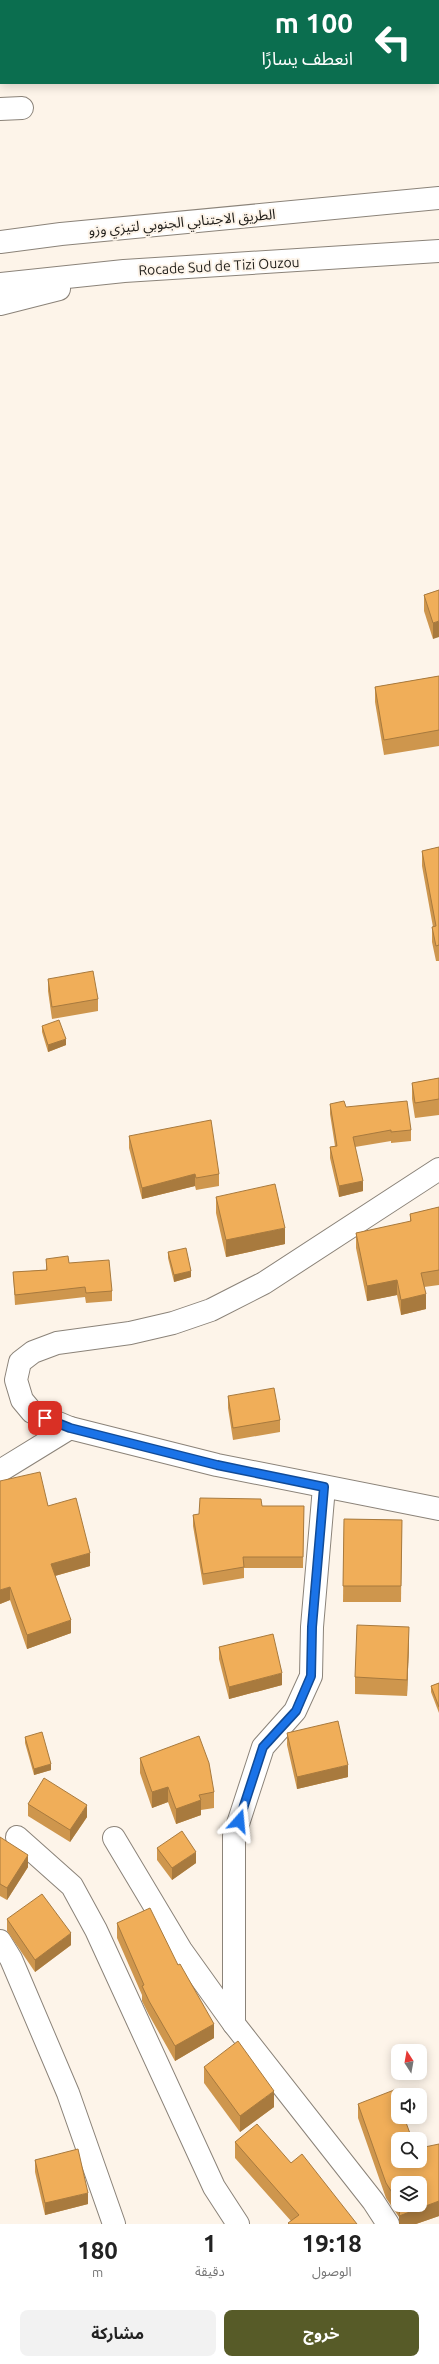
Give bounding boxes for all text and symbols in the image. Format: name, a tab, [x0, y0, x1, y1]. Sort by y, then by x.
text: 100 m	[275, 7, 353, 38]
icon: left	[367, 16, 419, 68]
text: انعطف يسارًا	[261, 48, 353, 68]
street label: الطريق الاجتنابي الجنوبي لتيزي وزو	[88, 206, 276, 241]
street label: Rocade Sud de Tizi Ouzou	[138, 254, 300, 278]
pin	[28, 1401, 62, 1435]
icon: arrive	[34, 1407, 56, 1429]
position arrow	[218, 1800, 260, 1842]
north arrow	[391, 2044, 427, 2080]
map controls	[391, 2044, 427, 2212]
button: sound	[391, 2088, 427, 2124]
button: search	[391, 2132, 427, 2168]
button: layers	[391, 2176, 427, 2212]
text: 1	[203, 2230, 217, 2257]
text: 19:18	[302, 2230, 362, 2257]
text: 180	[77, 2237, 118, 2264]
text: دقيقة	[195, 2264, 225, 2278]
text: الوصول	[312, 2264, 352, 2278]
text: m	[92, 2265, 103, 2279]
button: مشاركة	[20, 2310, 216, 2356]
button: خروج	[224, 2310, 419, 2356]

